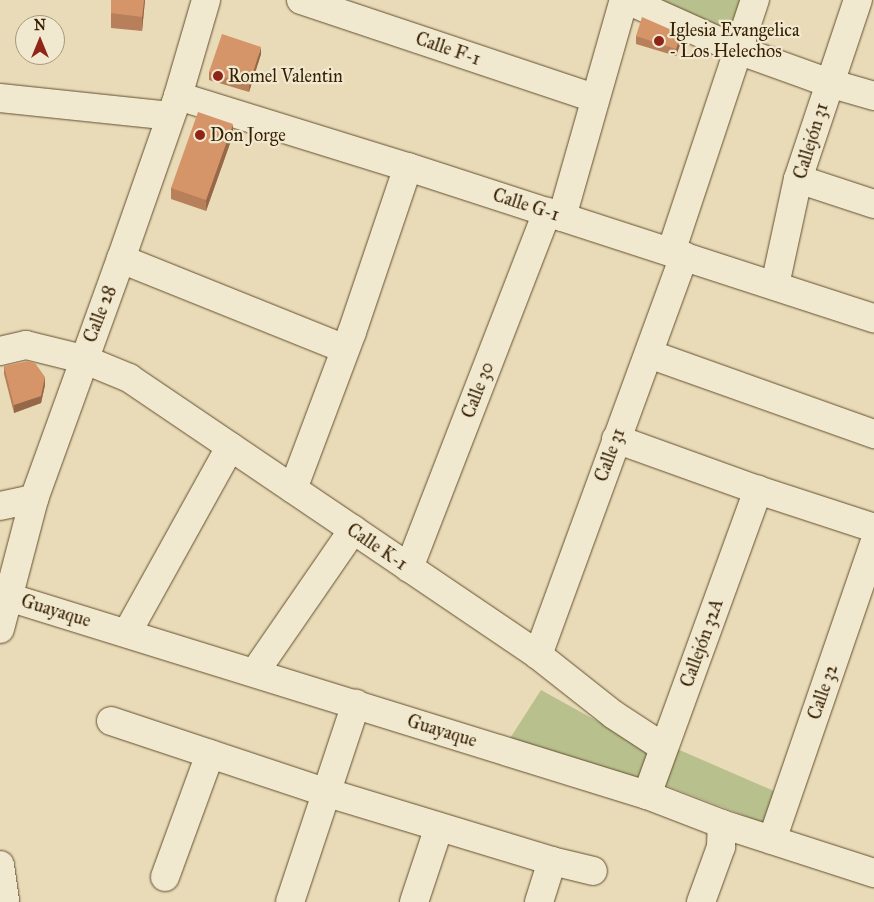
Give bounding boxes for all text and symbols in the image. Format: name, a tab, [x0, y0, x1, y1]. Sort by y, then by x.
north arrow	[15, 15, 65, 65]
text: N	[34, 17, 46, 34]
place label: Iglesia Evangelica - Los Helechos	[669, 20, 800, 62]
street label: Calle F-1	[413, 28, 483, 70]
marker: Iglesia Evangelica - Los Helechos	[653, 35, 665, 47]
place label: Romel Valentin	[228, 65, 343, 87]
marker: Romel Valentin	[212, 70, 224, 82]
street label: Callejón 31	[789, 100, 833, 182]
place label: Don Jorge	[210, 124, 286, 146]
marker: Don Jorge	[194, 129, 206, 141]
street label: Calle G-1	[490, 184, 562, 226]
street label: Calle 28	[79, 282, 121, 346]
street label: Calle 30	[457, 359, 499, 421]
street label: Calle 31	[590, 425, 630, 485]
street label: Calle K-1	[343, 519, 411, 575]
street label: Guayaque	[19, 590, 93, 632]
street label: Callejón 32A	[676, 596, 728, 690]
street label: Calle 32	[804, 662, 842, 722]
street label: Guayaque	[405, 710, 479, 752]

